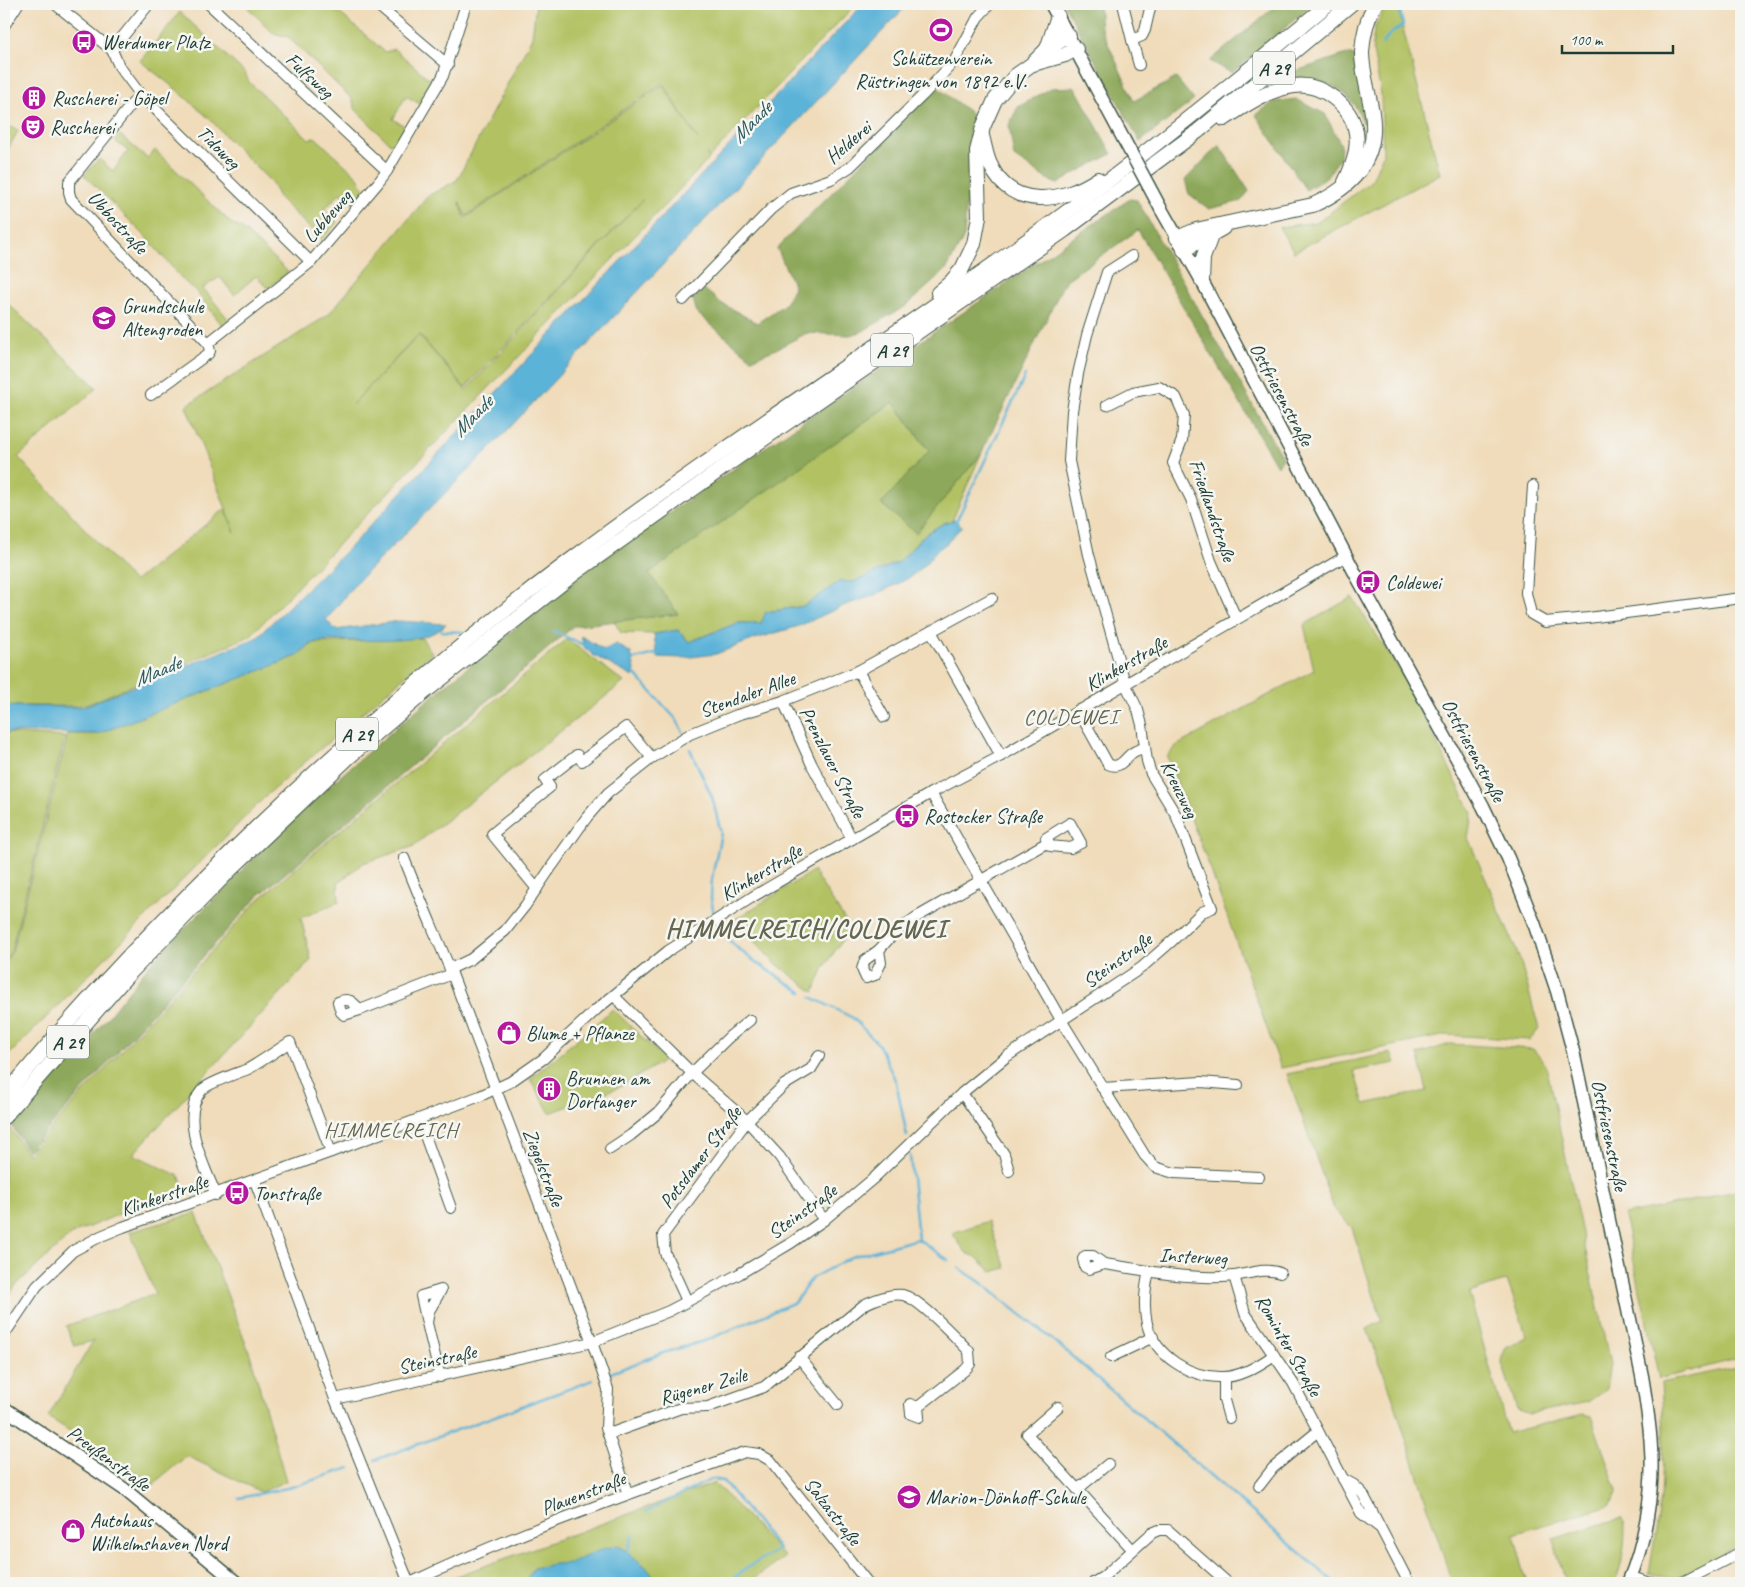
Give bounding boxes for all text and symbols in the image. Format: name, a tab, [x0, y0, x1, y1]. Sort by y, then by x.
sports icon: Schützenverein Rüstringen von 1892 e.V.	[928, 17, 954, 43]
scale bar	[1562, 22, 1674, 54]
bus stop icon: Werdumer Platz	[71, 29, 97, 55]
place label: Werdumer Platz	[102, 30, 212, 55]
text: 100 m	[1570, 31, 1604, 50]
place label: Schützenverein Rüstringen von 1892 e.V.	[855, 46, 1027, 94]
street label: Fulfsweg	[280, 47, 340, 105]
road number: A 29	[1253, 52, 1295, 84]
building icon: Ruscherei - Göpel	[21, 85, 47, 111]
place label: Ruscherei - Göpel	[52, 86, 170, 111]
water label: Maade	[725, 93, 779, 148]
theatre icon: Ruscherei	[20, 114, 46, 140]
street label: Helderei	[820, 114, 878, 169]
place label: Ruscherei	[50, 115, 117, 140]
street label: Tidoweg	[192, 120, 247, 176]
street label: Lubbeweg	[297, 184, 358, 248]
street label: Ubbostraße	[82, 185, 154, 260]
place label: Grundschule Altengroden	[122, 294, 205, 342]
school or university icon: Grundschule Altengroden	[91, 305, 117, 331]
road number: A 29	[871, 334, 913, 366]
street label: Ostfriesenstraße	[1244, 338, 1320, 451]
water label: Maade	[446, 387, 500, 442]
street label: Friedlandstraße	[1183, 456, 1242, 566]
bus stop icon: Coldewei	[1355, 569, 1381, 595]
place label: Coldewei	[1386, 570, 1443, 595]
street label: Klinkerstraße	[1081, 629, 1173, 697]
water label: Maade	[130, 648, 187, 692]
street label: Stendaler Allee	[696, 665, 800, 723]
street label: Ostfriesenstraße	[1436, 694, 1512, 807]
street label: Prenzlauer Straße	[794, 702, 872, 823]
district label: COLDEWEI	[1024, 704, 1122, 730]
road number: A 29	[336, 718, 378, 751]
street label: Kreuzweg	[1155, 756, 1205, 823]
bus stop icon: Rostocker Straße	[894, 803, 920, 829]
place label: Rostocker Straße	[924, 804, 1044, 829]
street label: Klinkerstraße	[716, 838, 808, 906]
district label: HIMMELREICH/COLDEWEI	[665, 913, 951, 945]
street label: Steinstraße	[1078, 926, 1158, 994]
shop icon: Blume + Pflanze	[496, 1020, 522, 1046]
place label: Blume + Pflanze	[526, 1021, 635, 1046]
road number: A 29	[47, 1026, 89, 1058]
place label: Brunnen am Dorfanger	[566, 1066, 652, 1114]
building icon: Brunnen am Dorfanger	[536, 1076, 562, 1102]
street label: Ostfriesenstraße	[1586, 1077, 1634, 1194]
street label: Potsdamer Straße	[654, 1100, 748, 1213]
district label: HIMMELREICH	[324, 1117, 460, 1143]
street label: Ziegelstraße	[517, 1125, 570, 1211]
street label: Klinkerstraße	[117, 1168, 212, 1222]
street label: Steinstraße	[763, 1177, 843, 1245]
bus stop icon: Tonstraße	[224, 1180, 250, 1206]
place label: Tonstraße	[254, 1181, 322, 1206]
street label: Insterweg	[1158, 1242, 1229, 1271]
street label: Rominter Straße	[1249, 1290, 1328, 1402]
street label: Steinstraße	[396, 1339, 480, 1380]
street label: Rügener Zeile	[657, 1362, 751, 1411]
street label: Preußenstraße	[62, 1420, 156, 1498]
street label: Plauenstraße	[537, 1465, 630, 1521]
street label: Salzastraße	[798, 1472, 868, 1551]
school or university icon: Marion-Dönhoff-Schule	[896, 1484, 922, 1510]
place label: Marion-Dönhoff-Schule	[926, 1485, 1087, 1510]
place label: Autohaus Wilhelmshaven Nord	[90, 1508, 231, 1556]
shop icon: Autohaus Wilhelmshaven Nord	[60, 1518, 86, 1544]

